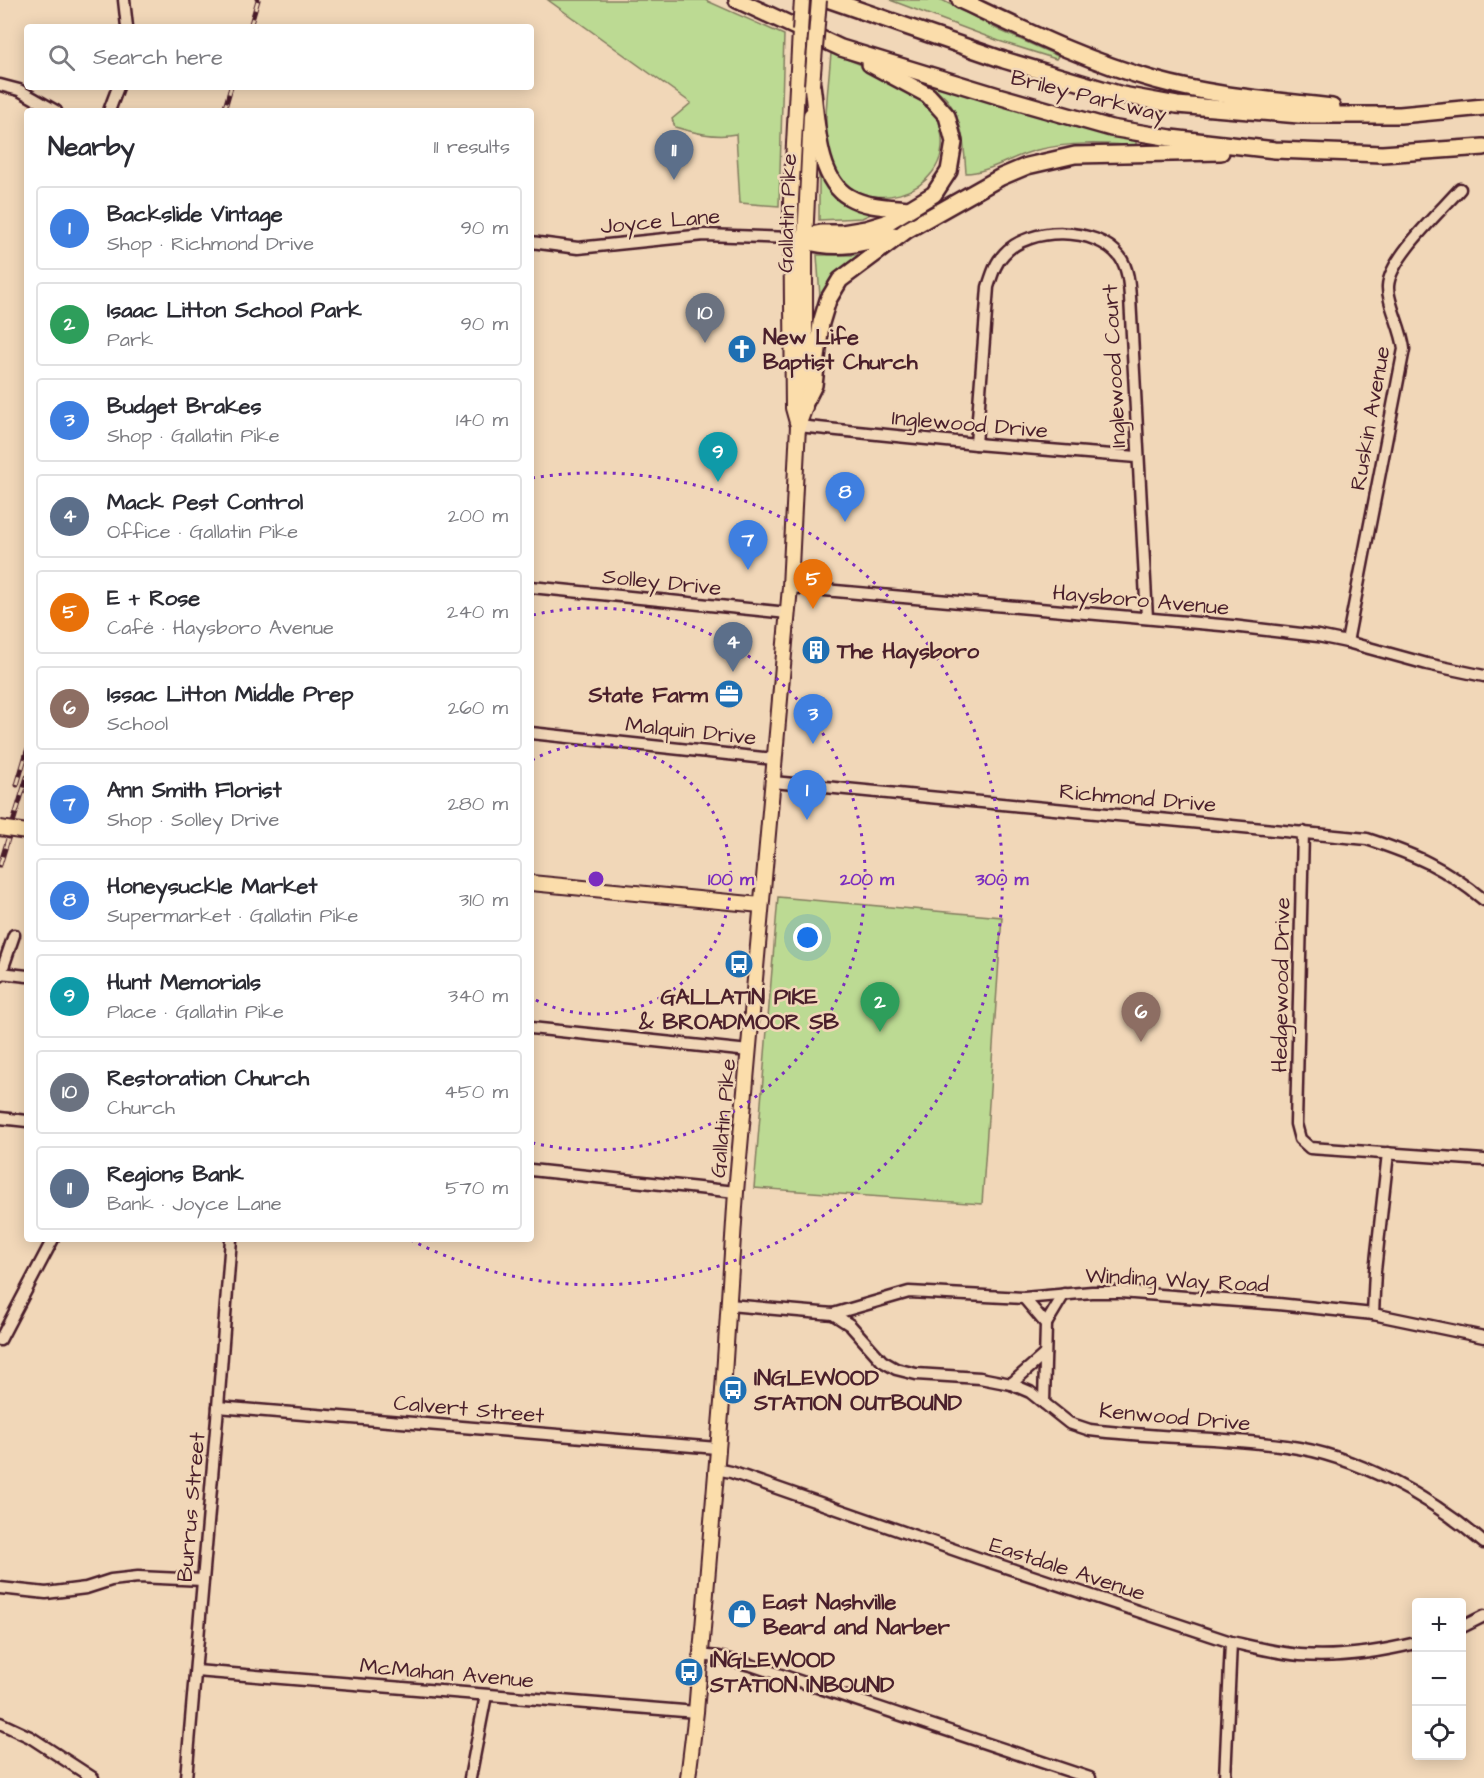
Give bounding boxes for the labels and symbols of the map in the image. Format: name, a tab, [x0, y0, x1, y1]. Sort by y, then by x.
street label: Briley Parkway	[1007, 62, 1170, 132]
pin: 11	[654, 130, 694, 180]
street label: Gallatin Pike	[770, 153, 805, 273]
street label: Joyce Lane	[599, 201, 721, 243]
street label: Inglewood Court	[1095, 283, 1135, 449]
pin: 10	[686, 294, 724, 343]
place label: New Life Baptist Church	[763, 322, 919, 378]
church icon: New Life Baptist Church	[726, 333, 758, 365]
street label: Ruskin Avenue	[1343, 344, 1398, 493]
street label: Inglewood Drive	[890, 402, 1049, 448]
pin: 9	[698, 432, 738, 482]
pin: 8	[826, 472, 864, 522]
pin: 7	[728, 520, 768, 570]
pin: 5	[794, 560, 832, 609]
street label: Solley Drive	[601, 561, 723, 605]
street label: Haysboro Avenue	[1051, 577, 1231, 625]
pin: 4	[714, 622, 752, 672]
building icon: The Haysboro	[800, 634, 832, 666]
place label: The Haysboro	[836, 636, 980, 669]
office icon: State Farm	[713, 678, 745, 710]
place label: State Farm	[587, 680, 709, 711]
pin: 3	[794, 694, 832, 744]
street label: Malquin Drive	[624, 709, 758, 754]
pin: 1	[788, 770, 826, 820]
street label: Richmond Drive	[1058, 776, 1218, 821]
text: 100 m	[708, 867, 755, 892]
text: 200 m	[839, 867, 895, 892]
text: 300 m	[974, 867, 1030, 892]
centre of rings	[586, 869, 606, 889]
street label: Hedgewood Drive	[1264, 897, 1300, 1073]
your location	[793, 923, 822, 952]
bus stop icon: GALLATIN PIKE & BROADMOOR SB	[723, 948, 755, 980]
place label: GALLATIN PIKE & BROADMOOR SB	[638, 982, 839, 1038]
pin: 2	[860, 982, 900, 1032]
pin: 6	[1122, 992, 1160, 1042]
street label: Gallatin Pike	[703, 1057, 744, 1179]
street label: Winding Way Road	[1084, 1260, 1270, 1302]
place label: INGLEWOOD STATION OUTBOUND	[753, 1363, 963, 1419]
bus stop icon: INGLEWOOD STATION OUTBOUND	[717, 1374, 749, 1406]
street label: Calvert Street	[392, 1387, 546, 1432]
street label: Kenwood Drive	[1098, 1395, 1252, 1440]
street label: Burrus Street	[170, 1431, 213, 1583]
street label: Eastdale Avenue	[986, 1530, 1150, 1609]
place label: East Nashville Beard and Narber	[763, 1587, 951, 1643]
shop icon: East Nashville Beard and Narber	[726, 1598, 758, 1630]
place label: INGLEWOOD STATION INBOUND	[709, 1645, 895, 1701]
street label: McMahan Avenue	[358, 1650, 535, 1697]
bus stop icon: INGLEWOOD STATION INBOUND	[673, 1656, 705, 1688]

